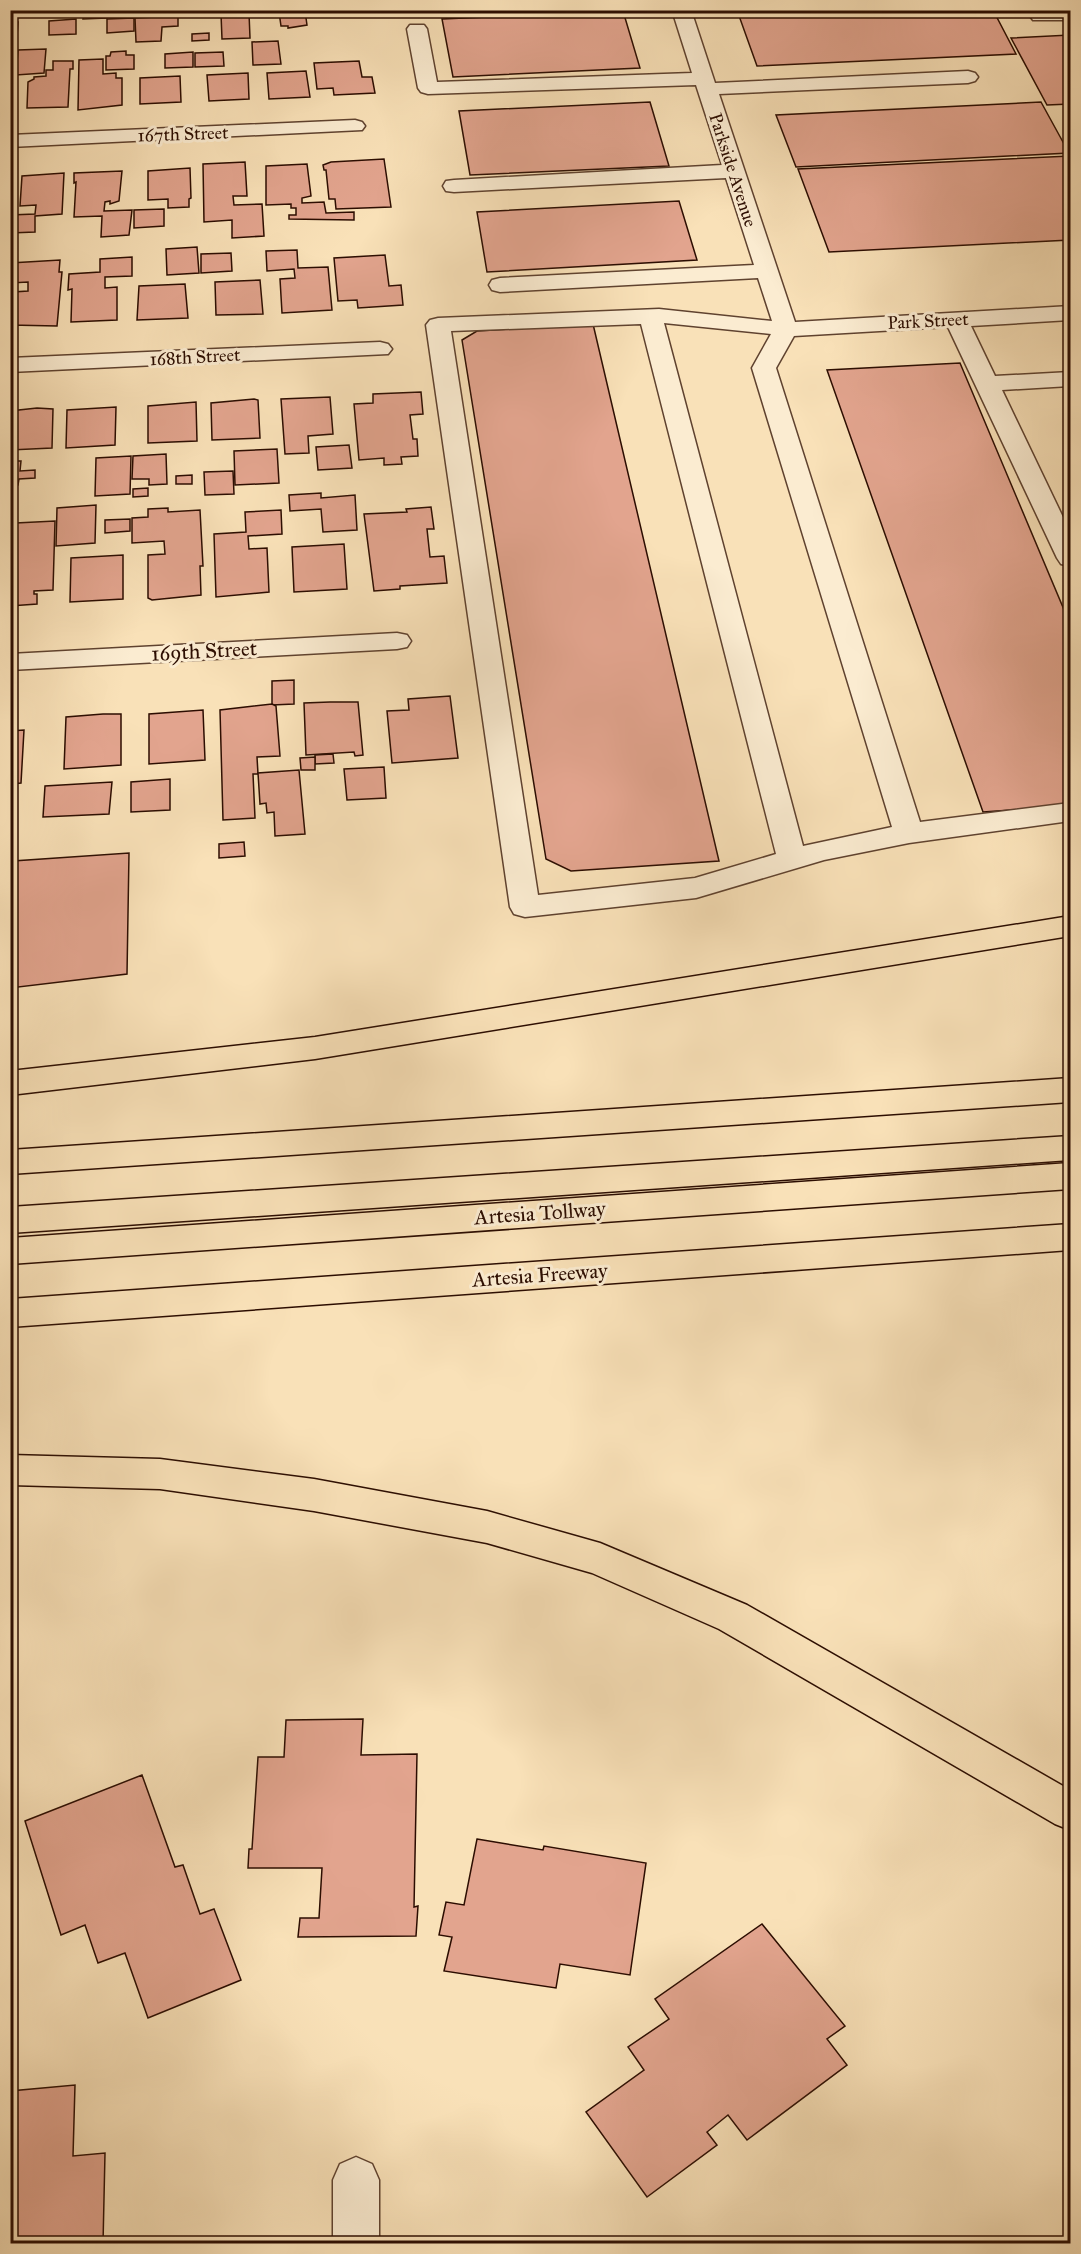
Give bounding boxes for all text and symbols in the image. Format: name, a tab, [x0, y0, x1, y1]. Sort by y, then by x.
street label: Parkside Avenue	[704, 110, 762, 230]
street label: 167th Street	[137, 121, 229, 147]
street label: Park Street	[887, 308, 970, 334]
street label: 168th Street	[149, 344, 242, 370]
street label: 169th Street	[150, 635, 258, 667]
street label: Artesia Tollway	[472, 1195, 608, 1231]
street label: Artesia Freeway	[470, 1257, 610, 1293]

